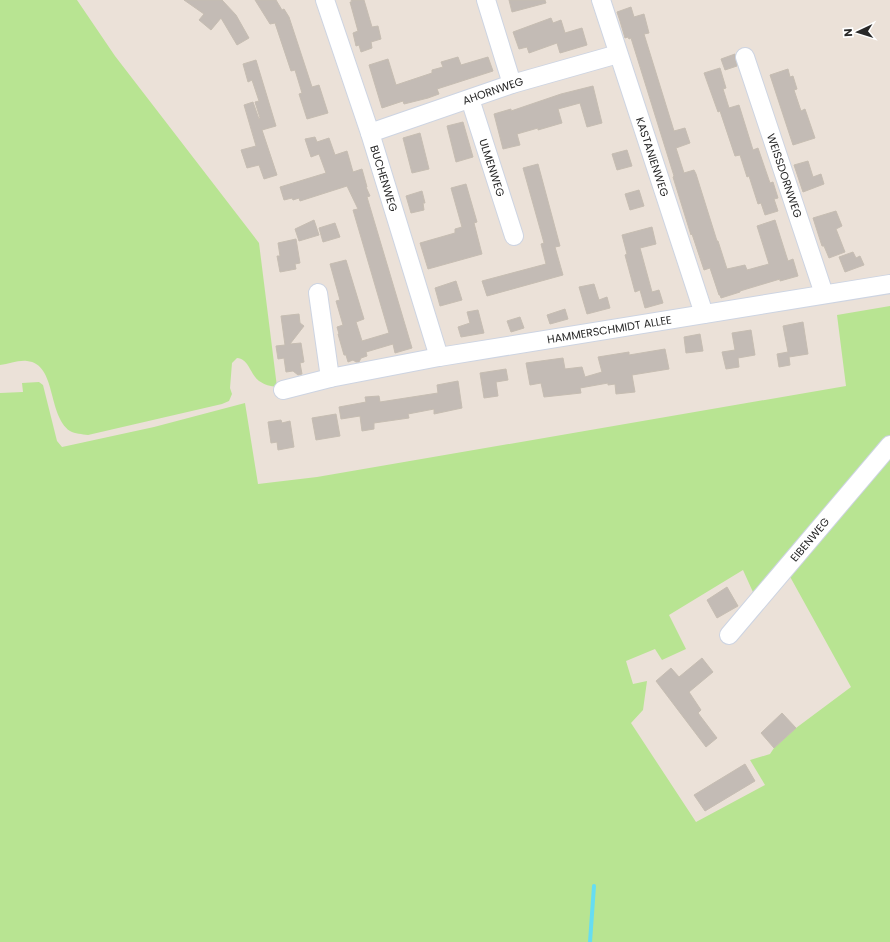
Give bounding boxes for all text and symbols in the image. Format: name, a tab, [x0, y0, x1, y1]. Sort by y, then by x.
north arrow	[838, 12, 878, 52]
text: N	[840, 28, 856, 37]
street label: AHORNWEG	[460, 73, 526, 108]
street label: KASTANIENWEG	[632, 115, 673, 199]
street label: WEISSDORNWEG	[763, 131, 806, 220]
street label: ULMENWEG	[475, 137, 509, 199]
street label: BUCHENWEG	[366, 143, 402, 214]
street label: HAMMERSCHMIDT ALLEE	[546, 311, 673, 347]
street label: EIBENWEG	[786, 514, 833, 565]

